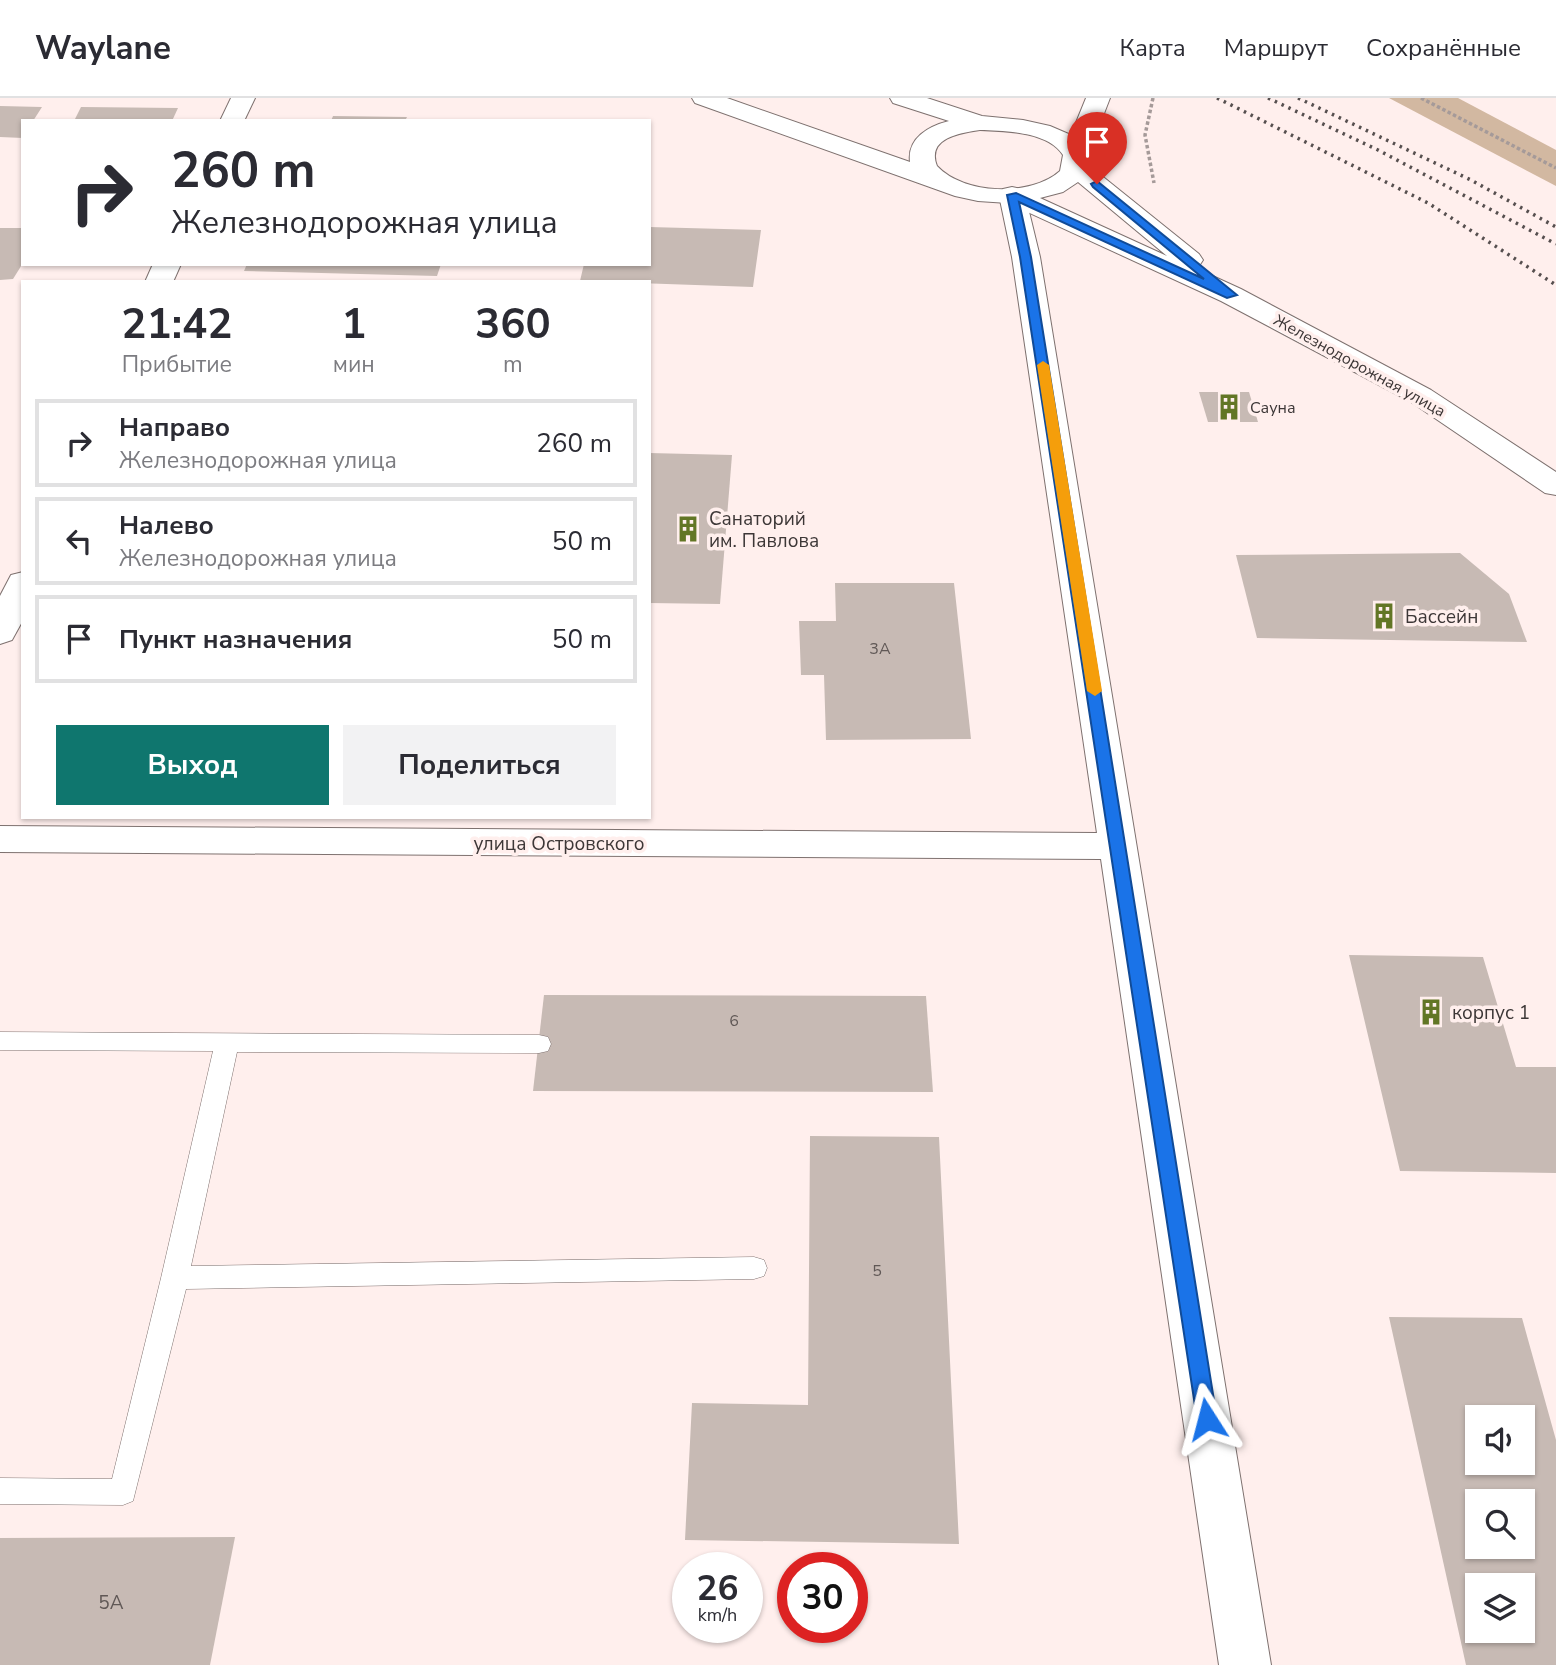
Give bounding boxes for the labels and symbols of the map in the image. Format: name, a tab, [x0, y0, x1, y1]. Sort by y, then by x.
pin	[1067, 112, 1127, 184]
street label: Железнодорожная улица	[1270, 309, 1449, 422]
building icon: Сауна	[1214, 392, 1244, 422]
place label: Сауна	[1250, 397, 1296, 419]
place label: Санаторий им. Павлова	[709, 506, 819, 554]
building icon: Санаторий им. Павлова	[673, 514, 703, 544]
building icon: Бассейн	[1369, 601, 1399, 631]
place label: Бассейн	[1405, 604, 1478, 630]
house number: 3А	[869, 638, 891, 660]
street label: улица Островского	[473, 831, 645, 857]
building icon: корпус 1	[1416, 997, 1446, 1027]
place label: корпус 1	[1452, 1000, 1530, 1026]
house number: 6	[729, 1010, 739, 1032]
house number: 5	[872, 1260, 882, 1282]
position arrow	[1170, 1382, 1244, 1456]
speed limit sign: 30	[777, 1552, 868, 1643]
house number: 5А	[98, 1590, 124, 1616]

